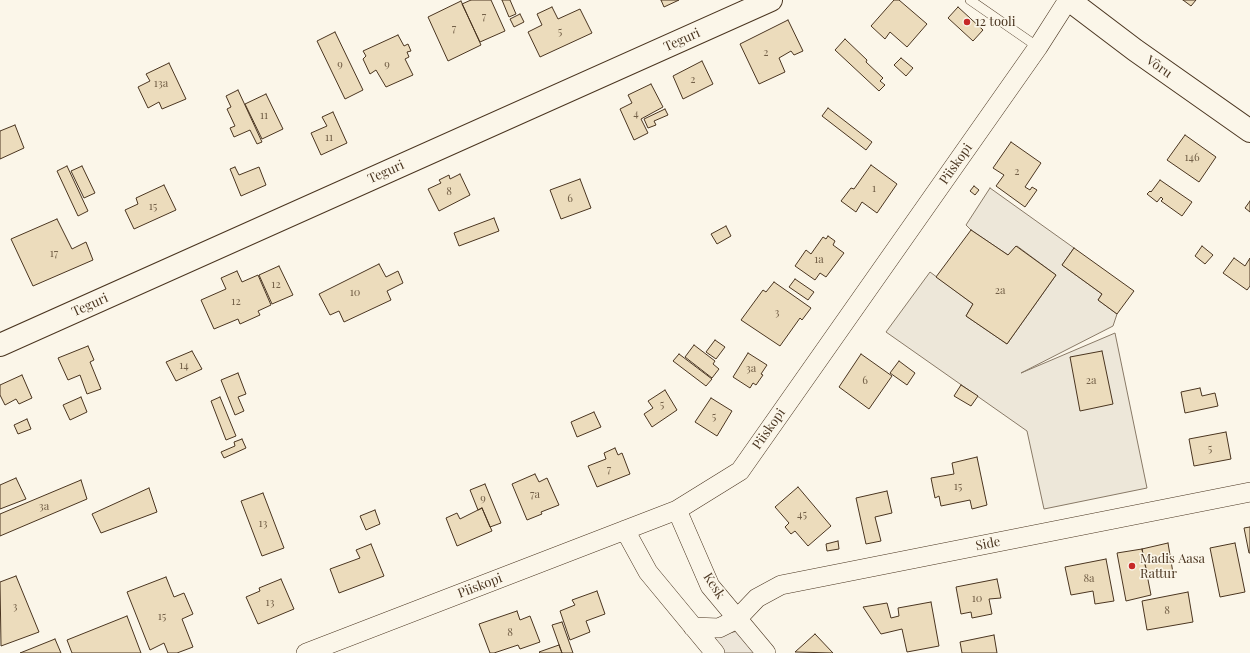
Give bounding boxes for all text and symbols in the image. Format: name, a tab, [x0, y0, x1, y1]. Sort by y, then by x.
house number: 7	[482, 10, 486, 24]
place label: 12 tooli	[975, 14, 1016, 30]
marker: 12 tooli	[962, 17, 972, 27]
house number: 7	[452, 22, 456, 36]
house number: 5	[558, 25, 562, 39]
street label: Teguri	[661, 25, 703, 55]
house number: 2	[763, 46, 769, 60]
street label: Võru	[1143, 53, 1175, 81]
house number: 9	[337, 58, 343, 72]
house number: 9	[384, 58, 390, 72]
house number: 2	[690, 73, 696, 87]
house number: 13a	[154, 77, 168, 91]
house number: 4	[633, 107, 639, 121]
house number: 11	[260, 109, 268, 123]
house number: 11	[325, 131, 333, 145]
street label: Piiskopi	[936, 141, 976, 187]
house number: 146	[1184, 151, 1200, 165]
street label: Teguri	[365, 157, 407, 187]
house number: 2	[1014, 165, 1020, 179]
house number: 1	[872, 182, 876, 196]
house number: 8	[446, 185, 452, 199]
house number: 6	[567, 192, 573, 206]
house number: 15	[149, 200, 157, 214]
house number: 17	[50, 247, 58, 261]
house number: 1a	[814, 253, 824, 267]
house number: 12	[271, 278, 281, 292]
house number: 2a	[995, 284, 1005, 298]
house number: 10	[350, 286, 360, 300]
street label: Teguri	[69, 290, 111, 320]
house number: 12	[231, 295, 241, 309]
house number: 3	[775, 306, 779, 320]
house number: 14	[179, 359, 189, 373]
house number: 3a	[746, 362, 756, 376]
house number: 6	[862, 374, 868, 388]
house number: 2a	[1086, 374, 1096, 388]
house number: 5	[660, 398, 664, 412]
street label: Piiskopi	[749, 406, 789, 452]
house number: 5	[712, 410, 716, 424]
house number: 5	[1208, 442, 1212, 456]
house number: 7	[607, 463, 611, 477]
house number: 15	[954, 480, 962, 494]
house number: 7a	[530, 488, 540, 502]
house number: 9	[480, 492, 486, 506]
house number: 3a	[39, 500, 49, 514]
house number: 45	[797, 508, 807, 522]
house number: 13	[259, 517, 267, 531]
street label: Side	[974, 534, 1002, 554]
place label: Madis Aasa Rattur	[1140, 551, 1205, 582]
marker: Madis Aasa Rattur	[1127, 561, 1137, 571]
street label: Piiskopi	[456, 570, 504, 602]
street label: Kesk	[700, 570, 728, 602]
house number: 8a	[1083, 572, 1095, 586]
house number: 10	[972, 592, 982, 606]
house number: 13	[266, 596, 274, 610]
house number: 3	[13, 600, 17, 614]
house number: 8	[1164, 604, 1170, 618]
house number: 15	[158, 610, 166, 624]
house number: 8	[507, 626, 513, 640]

